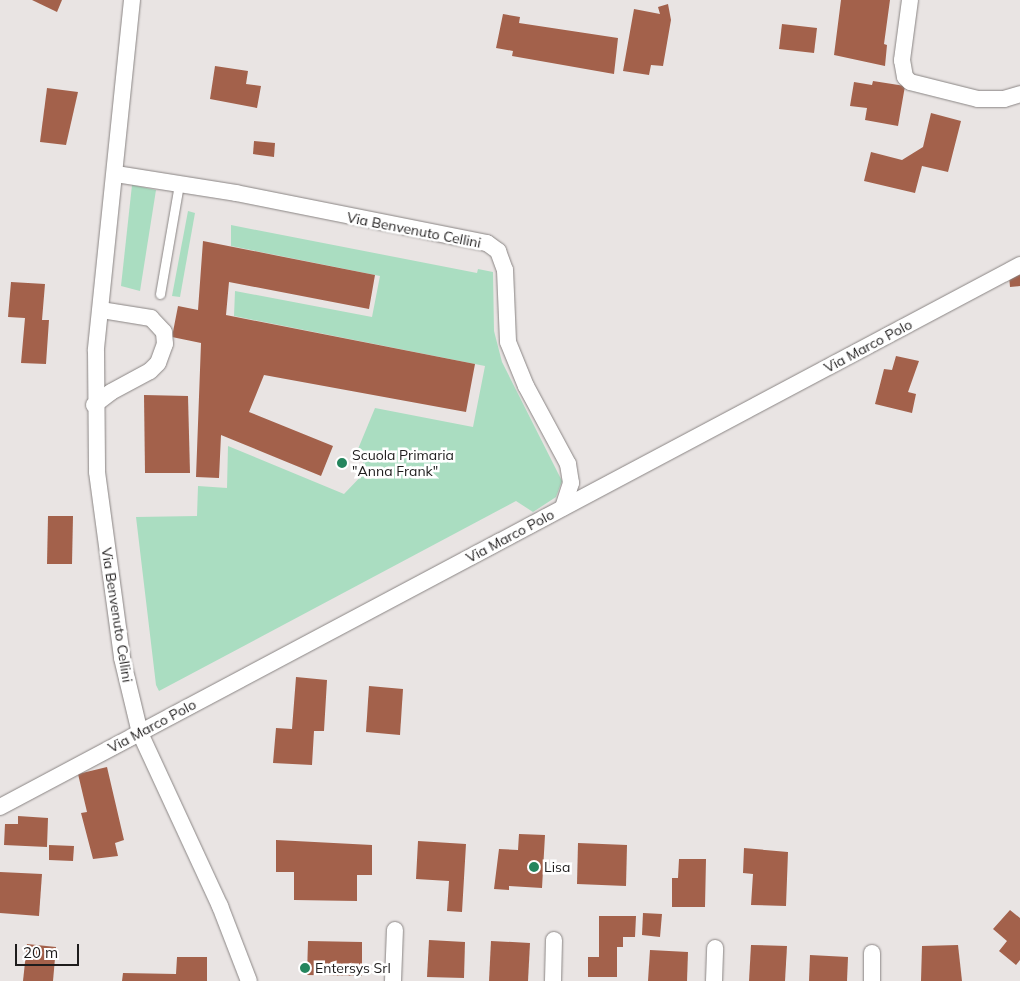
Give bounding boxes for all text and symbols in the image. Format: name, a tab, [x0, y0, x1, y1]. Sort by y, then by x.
street label: Via Benvenuto Cellini	[345, 209, 483, 251]
street label: Via Marco Polo	[821, 316, 915, 376]
place label: Scuola Primaria "Anna Frank"	[352, 447, 454, 480]
marker: Scuola Primaria "Anna Frank"	[336, 457, 348, 469]
street label: Via Marco Polo	[463, 506, 557, 566]
street label: Via Benvenuto Cellini	[98, 546, 136, 684]
street label: Via Marco Polo	[105, 696, 199, 756]
place label: Lisa	[544, 859, 570, 875]
marker: Lisa	[528, 861, 540, 873]
scale bar	[18, 934, 81, 966]
text: 20 m	[23, 943, 58, 962]
place label: Entersys Srl	[315, 960, 391, 976]
marker: Entersys Srl	[299, 962, 311, 974]

